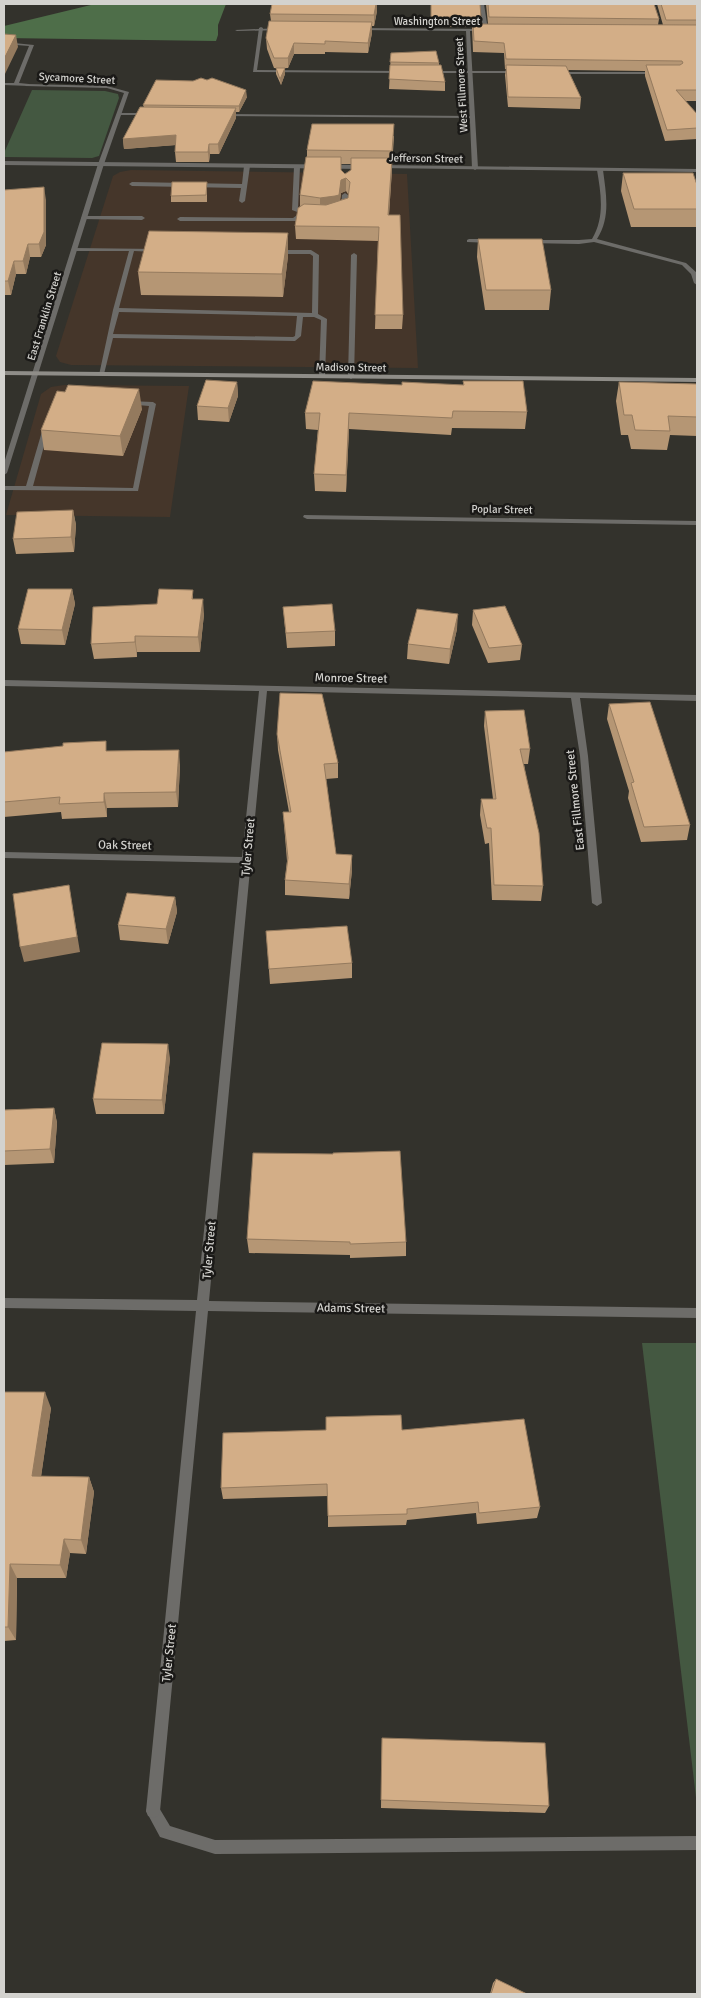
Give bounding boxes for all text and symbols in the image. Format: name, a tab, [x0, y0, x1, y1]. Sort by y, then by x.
street label: Washington Street	[394, 15, 480, 28]
street label: West Fillmore Street	[453, 37, 470, 133]
street label: Sycamore Street	[38, 70, 116, 87]
street label: Jefferson Street	[389, 151, 464, 166]
street label: East Franklin Street	[25, 270, 64, 362]
street label: Madison Street	[315, 360, 387, 375]
street label: Poplar Street	[471, 502, 533, 517]
street label: Monroe Street	[314, 670, 388, 687]
street label: East Fillmore Street	[563, 749, 588, 851]
street label: Tyler Street	[238, 817, 259, 877]
street label: Oak Street	[98, 838, 152, 853]
street label: Tyler Street	[199, 1220, 220, 1280]
street label: Adams Street	[317, 1300, 385, 1317]
street label: Tyler Street	[159, 1623, 180, 1683]

